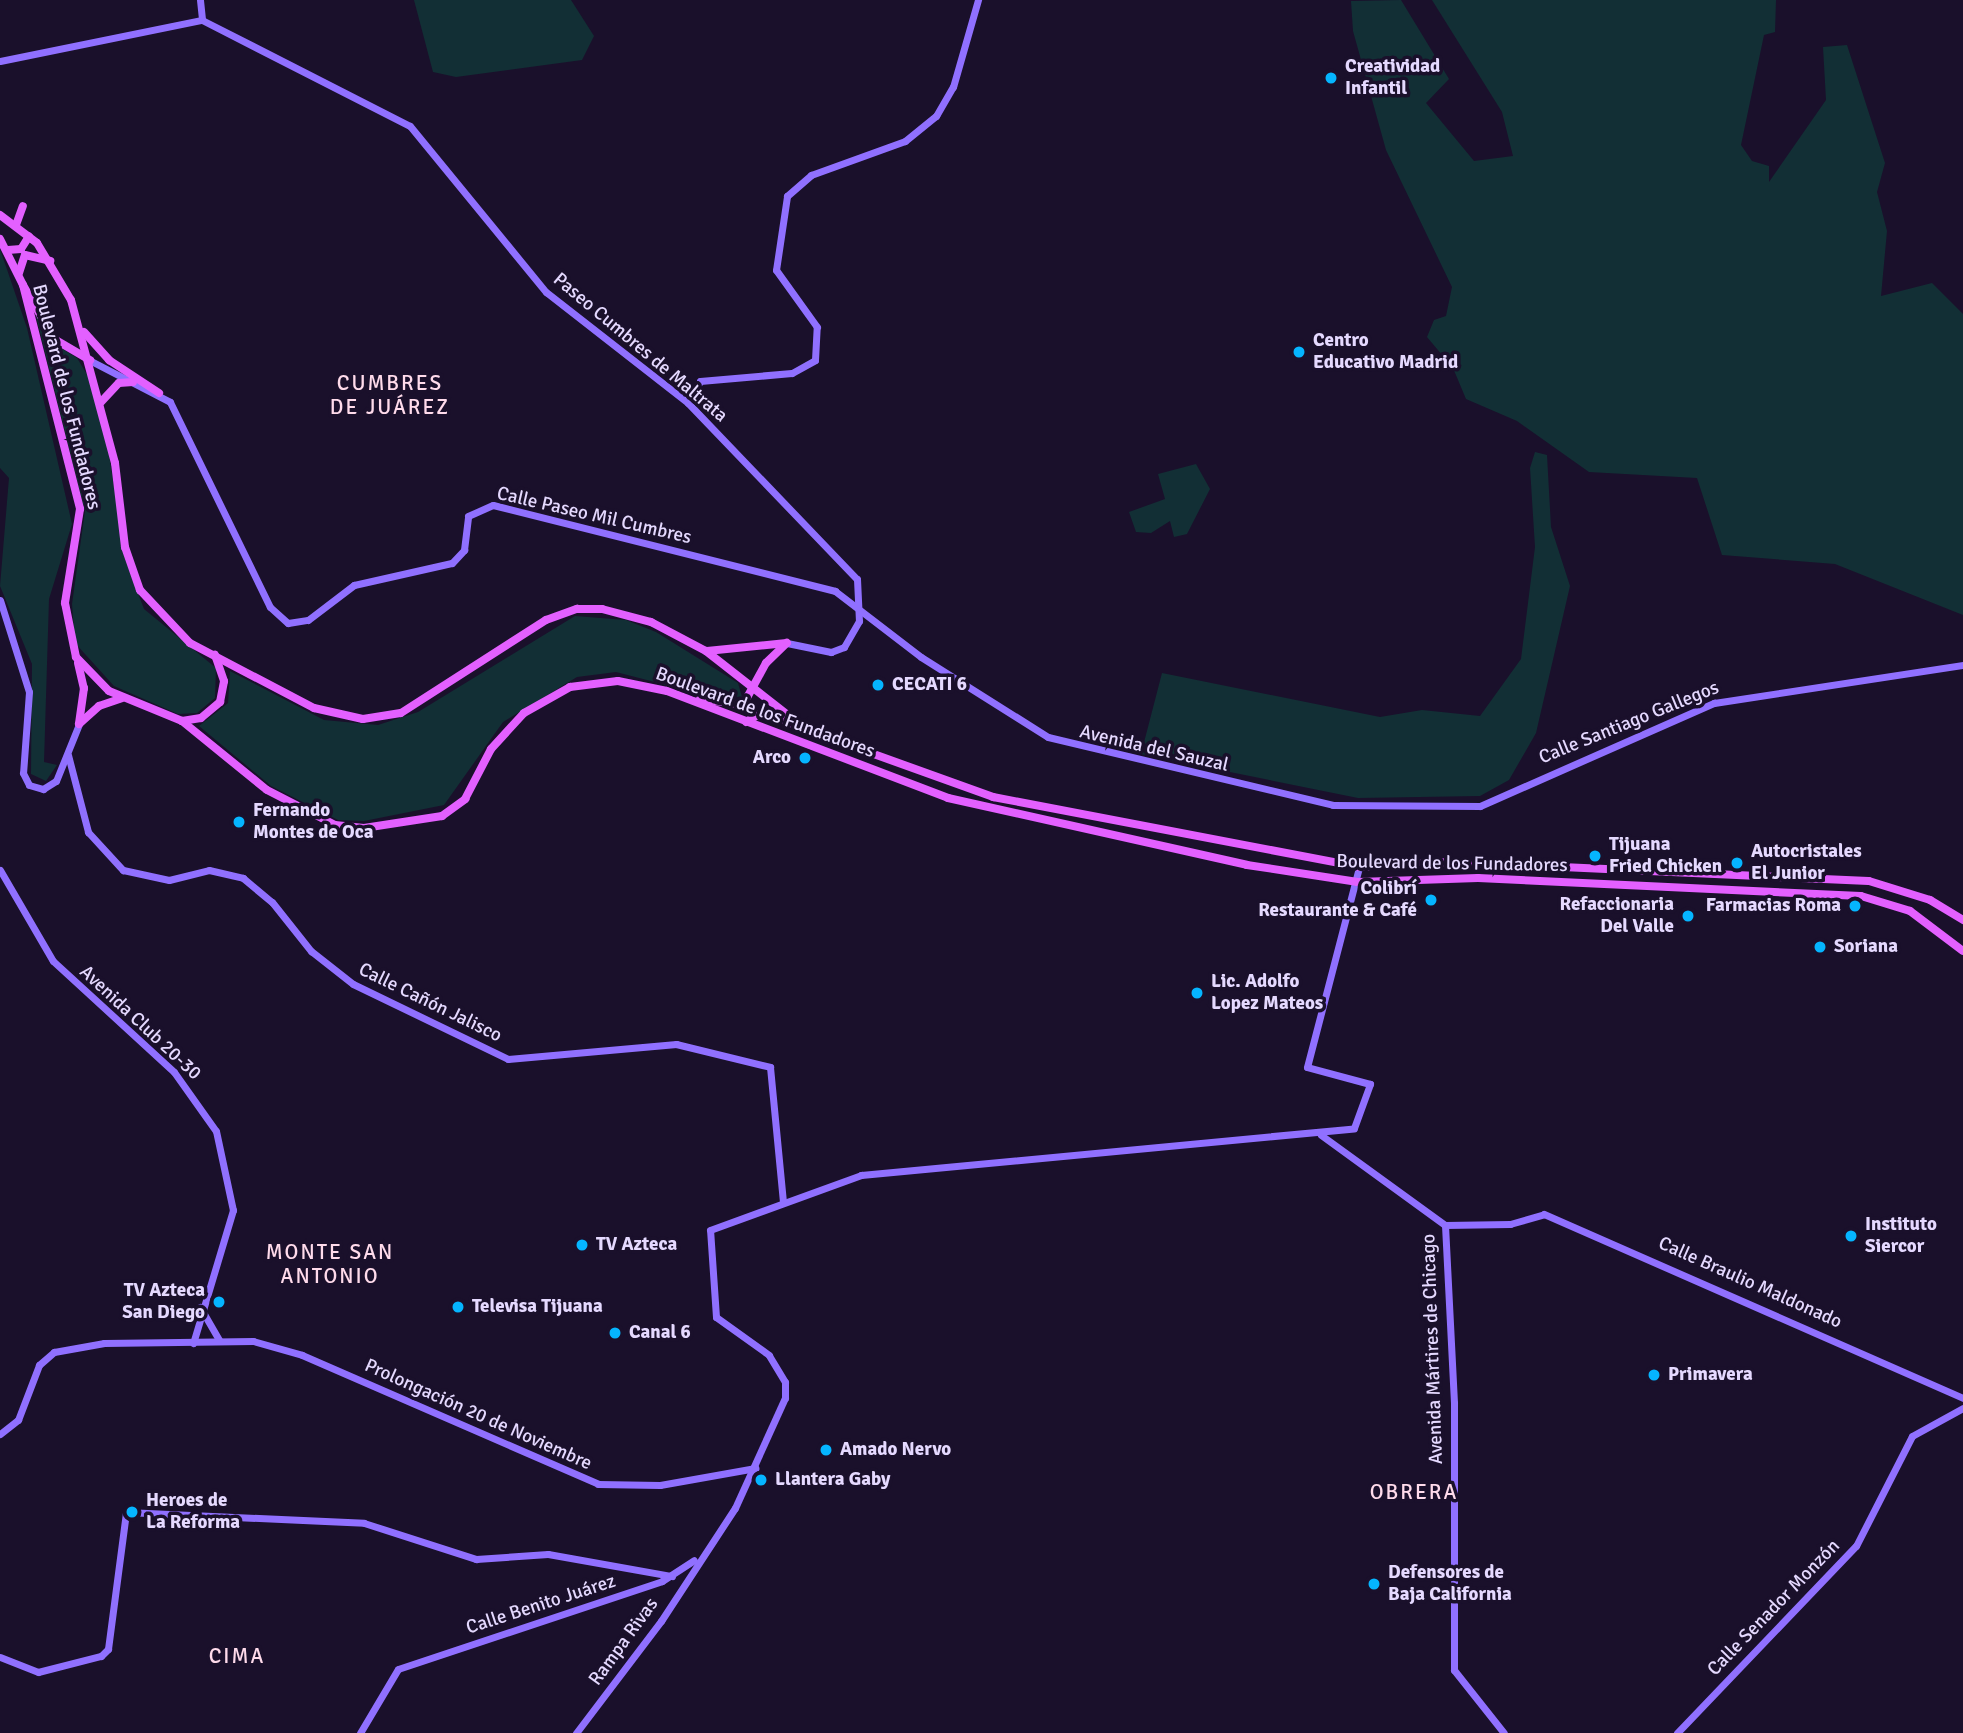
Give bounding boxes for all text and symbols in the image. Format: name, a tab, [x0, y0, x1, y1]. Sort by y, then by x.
place label: Creatividad Infantil	[1345, 56, 1440, 100]
marker: Creatividad Infantil	[1323, 70, 1339, 86]
street label: Paseo Cumbres de Maltrata	[548, 268, 732, 428]
street label: Boulevard de los Fundadores	[27, 282, 105, 512]
place label: Centro Educativo Madrid	[1313, 330, 1458, 374]
marker: Centro Educativo Madrid	[1291, 344, 1307, 360]
district label: CUMBRES DE JUÁREZ	[331, 370, 449, 420]
street label: Calle Paseo Mil Cumbres	[495, 483, 693, 549]
street label: Boulevard de los Fundadores	[652, 663, 878, 763]
place label: CECATI 6	[892, 674, 967, 696]
street label: Calle Santiago Gallegos	[1536, 676, 1722, 770]
marker: CECATI 6	[870, 677, 886, 693]
street label: Avenida del Sauzal	[1077, 721, 1231, 777]
place label: Arco	[753, 747, 791, 769]
marker: Arco	[797, 750, 813, 766]
place label: Fernando Montes de Oca	[253, 800, 373, 844]
marker: Fernando Montes de Oca	[231, 814, 247, 830]
place label: Tijuana Fried Chicken	[1609, 834, 1722, 878]
place label: Autocristales El Junior	[1751, 841, 1862, 885]
marker: Tijuana Fried Chicken	[1587, 848, 1603, 864]
street label: Boulevard de los Fundadores	[1336, 851, 1568, 877]
marker: Autocristales El Junior	[1729, 855, 1745, 871]
place label: Colibrí Restaurante & Café	[1258, 878, 1417, 922]
marker: Colibrí Restaurante & Café	[1423, 892, 1439, 908]
place label: Refaccionaria Del Valle	[1560, 894, 1674, 938]
place label: Farmacias Roma	[1706, 895, 1841, 917]
marker: Farmacias Roma	[1847, 898, 1863, 914]
marker: Refaccionaria Del Valle	[1680, 908, 1696, 924]
place label: Soriana	[1834, 936, 1898, 958]
marker: Soriana	[1812, 939, 1828, 955]
street label: Calle Cañón Jalisco	[355, 958, 505, 1048]
street label: Avenida Club 20-30	[75, 961, 205, 1085]
place label: Lic. Adolfo Lopez Mateos	[1211, 971, 1323, 1015]
marker: Lic. Adolfo Lopez Mateos	[1189, 985, 1205, 1001]
place label: Instituto Siercor	[1865, 1214, 1937, 1258]
marker: Instituto Siercor	[1843, 1228, 1859, 1244]
street label: Calle Braulio Maldonado	[1655, 1232, 1845, 1334]
street label: Avenida Mártires de Chicago	[1418, 1233, 1448, 1465]
place label: TV Azteca	[596, 1234, 677, 1256]
marker: TV Azteca	[574, 1237, 590, 1253]
district label: MONTE SAN ANTONIO	[267, 1239, 393, 1289]
place label: TV Azteca San Diego	[122, 1280, 205, 1324]
marker: TV Azteca San Diego	[211, 1294, 227, 1310]
place label: Televisa Tijuana	[472, 1296, 603, 1318]
marker: Televisa Tijuana	[450, 1299, 466, 1315]
place label: Canal 6	[629, 1322, 691, 1344]
marker: Canal 6	[607, 1325, 623, 1341]
street label: Prolongación 20 de Noviembre	[361, 1354, 595, 1476]
place label: Primavera	[1668, 1364, 1753, 1386]
marker: Primavera	[1646, 1367, 1662, 1383]
place label: Amado Nervo	[840, 1439, 951, 1461]
marker: Amado Nervo	[818, 1442, 834, 1458]
place label: Llantera Gaby	[775, 1469, 891, 1491]
marker: Llantera Gaby	[753, 1472, 769, 1488]
district label: OBRERA	[1371, 1479, 1457, 1505]
place label: Heroes de La Reforma	[146, 1490, 240, 1534]
marker: Heroes de La Reforma	[124, 1504, 140, 1520]
street label: Calle Senador Monzón	[1703, 1535, 1845, 1681]
place label: Defensores de Baja California	[1388, 1562, 1512, 1606]
street label: Calle Benito Juárez	[464, 1570, 618, 1640]
marker: Defensores de Baja California	[1366, 1576, 1382, 1592]
street label: Rampa Rivas	[585, 1594, 663, 1690]
district label: CIMA	[209, 1643, 265, 1669]

